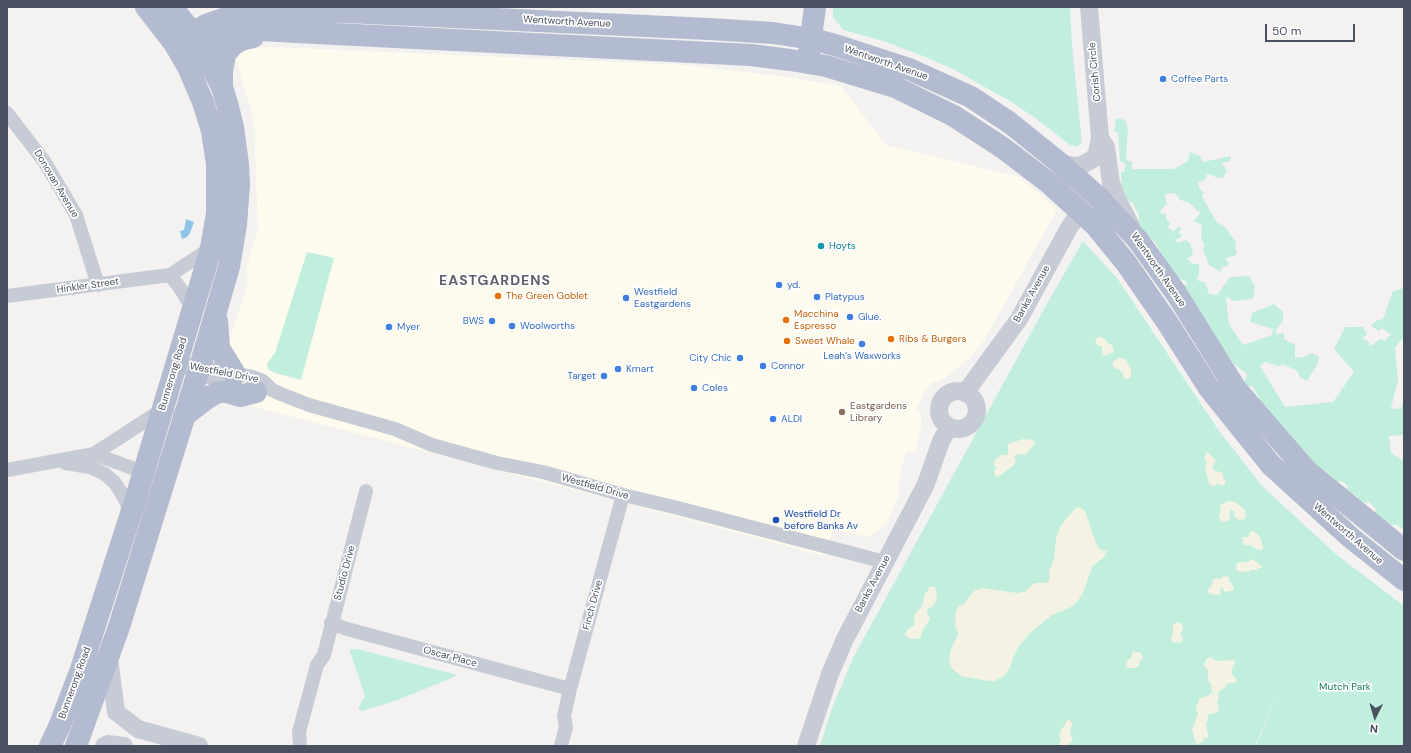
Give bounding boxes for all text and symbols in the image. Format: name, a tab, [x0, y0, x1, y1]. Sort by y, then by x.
street label: Wentworth Avenue	[523, 14, 611, 30]
scale bar	[1267, 16, 1357, 42]
text: 50 m	[1272, 23, 1301, 39]
street label: Corish Circle	[1086, 42, 1104, 102]
street label: Wentworth Avenue	[842, 43, 930, 83]
place label: Coffee Parts	[1171, 73, 1228, 85]
marker: Coffee Parts	[1158, 74, 1168, 84]
street label: Donovan Avenue	[31, 148, 81, 220]
street label: Wentworth Avenue	[1128, 231, 1188, 309]
place label: Hoyts	[829, 240, 856, 252]
marker: Hoyts	[816, 241, 826, 251]
street label: Banks Avenue	[1011, 263, 1053, 325]
district label: EASTGARDENS	[439, 273, 551, 289]
street label: Hinkler Street	[56, 276, 120, 296]
place label: yd.	[787, 279, 800, 291]
marker: yd.	[774, 280, 784, 290]
place label: Westfield Eastgardens	[634, 286, 691, 310]
place label: The Green Goblet	[506, 290, 588, 302]
marker: The Green Goblet	[493, 291, 503, 301]
place label: Platypus	[825, 291, 865, 303]
marker: Platypus	[812, 292, 822, 302]
marker: Westfield Eastgardens	[621, 293, 631, 303]
place label: Macchina Espresso	[794, 308, 839, 332]
place label: Glue.	[858, 311, 881, 323]
marker: Glue.	[845, 312, 855, 322]
place label: BWS	[463, 315, 484, 327]
marker: Macchina Espresso	[781, 315, 791, 325]
marker: BWS	[487, 316, 497, 326]
place label: Woolworths	[520, 320, 575, 332]
place label: Myer	[397, 321, 420, 333]
marker: Woolworths	[507, 321, 517, 331]
marker: Myer	[384, 322, 394, 332]
place label: Ribs & Burgers	[899, 333, 966, 345]
marker: Ribs & Burgers	[886, 334, 896, 344]
place label: Sweet Whale	[795, 335, 855, 347]
street label: Bunnerong Road	[156, 336, 190, 412]
marker: Sweet Whale	[782, 336, 792, 346]
marker: Leah’s Waxworks	[857, 339, 867, 349]
place label: Leah’s Waxworks	[823, 350, 901, 362]
place label: City Chic	[689, 352, 732, 364]
marker: City Chic	[735, 353, 745, 363]
street label: Westfield Drive	[189, 360, 259, 386]
place label: Connor	[771, 360, 805, 372]
marker: Connor	[758, 361, 768, 371]
place label: Kmart	[626, 363, 654, 375]
marker: Kmart	[613, 364, 623, 374]
place label: Target	[567, 370, 596, 382]
marker: Target	[599, 371, 609, 381]
place label: Coles	[702, 382, 728, 394]
marker: Coles	[689, 383, 699, 393]
place label: Eastgardens Library	[850, 400, 907, 424]
marker: Eastgardens Library	[837, 407, 847, 417]
place label: ALDI	[781, 413, 802, 425]
marker: ALDI	[768, 414, 778, 424]
street label: Westfield Drive	[560, 472, 630, 502]
street label: Wentworth Avenue	[1311, 501, 1385, 567]
place label: Westfield Dr before Banks Av	[784, 508, 858, 532]
marker: Westfield Dr before Banks Av	[771, 515, 781, 525]
street label: Studio Drive	[332, 544, 358, 602]
street label: Banks Avenue	[853, 553, 893, 615]
street label: Finch Drive	[581, 579, 605, 631]
street label: Oscar Place	[422, 644, 478, 670]
street label: Bunnerong Road	[56, 645, 94, 721]
park label: Mutch Park	[1319, 681, 1371, 693]
north arrow	[1355, 697, 1395, 737]
text: N	[1369, 722, 1379, 736]

